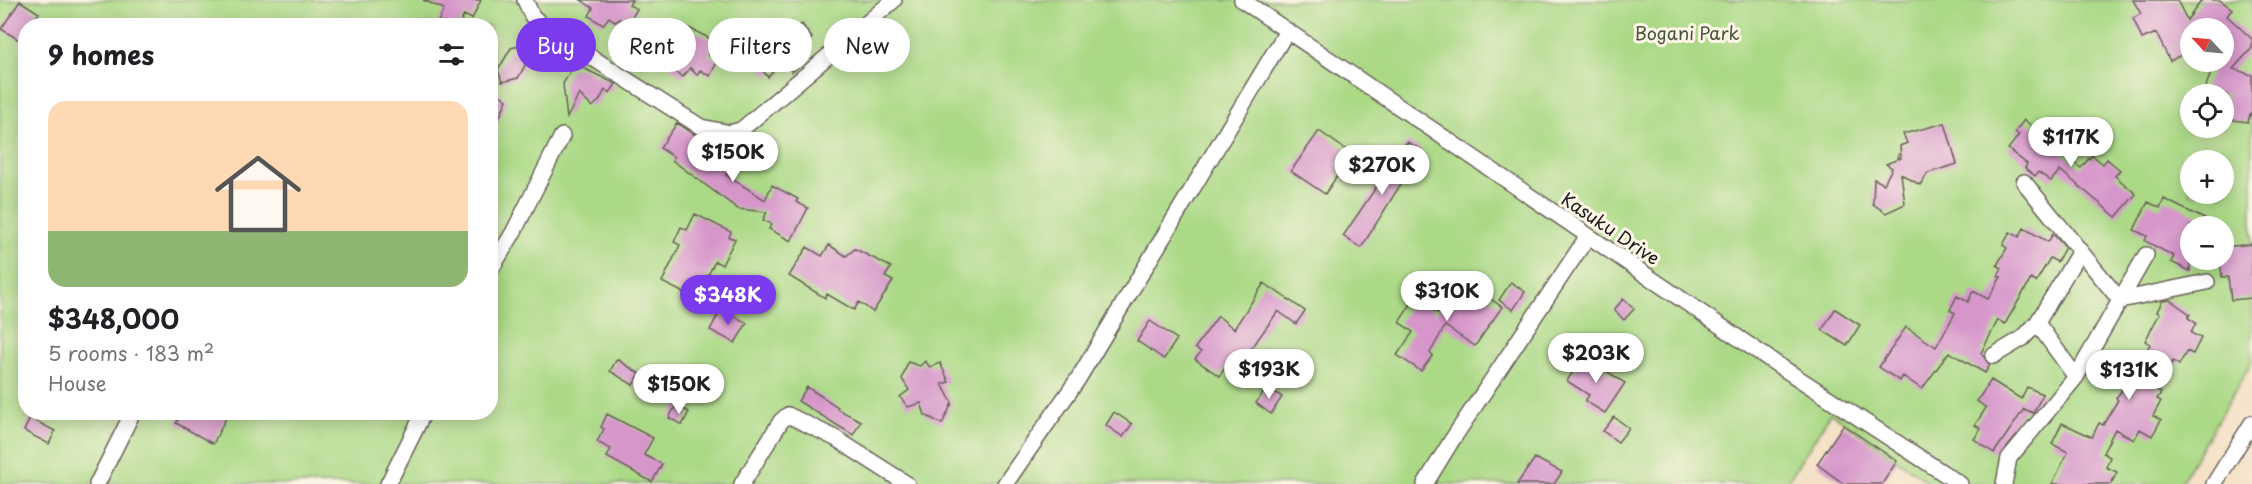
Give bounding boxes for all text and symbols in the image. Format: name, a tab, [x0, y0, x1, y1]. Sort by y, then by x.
chip: Buy	[516, 18, 596, 72]
chip: Rent	[608, 18, 696, 72]
chip: Filters	[708, 18, 812, 72]
chip: New	[824, 18, 910, 72]
north arrow	[2180, 18, 2234, 72]
map controls	[2180, 18, 2234, 270]
park label: Bogani Park	[1634, 19, 1740, 46]
text: 9 homes	[48, 35, 154, 74]
icon: filters	[435, 38, 468, 71]
button: locate	[2180, 84, 2234, 138]
pin: $117K	[2029, 117, 2113, 168]
text: $117K	[2042, 121, 2100, 151]
pin: $150K	[691, 132, 775, 183]
text: $150K	[701, 136, 765, 166]
icon: home	[204, 140, 312, 248]
pin: $270K	[1340, 145, 1424, 196]
text: $270K	[1348, 149, 1416, 179]
button: +	[2180, 150, 2234, 204]
street label: Kasuku Drive	[1556, 185, 1666, 271]
button: −	[2180, 216, 2234, 270]
pin: $310K	[1405, 271, 1489, 322]
pin: $348K	[686, 275, 770, 326]
text: $310K	[1415, 275, 1479, 305]
text: $348K	[694, 279, 762, 309]
text: $348,000	[48, 299, 179, 338]
pin: $203K	[1554, 333, 1638, 384]
text: $203K	[1562, 337, 1630, 367]
text: 5 rooms · 183 m²	[48, 338, 214, 368]
pin: $193K	[1227, 349, 1311, 400]
pin: $131K	[2087, 350, 2171, 401]
text: $193K	[1238, 353, 1300, 383]
text: $131K	[2100, 354, 2158, 384]
pin: $150K	[637, 364, 721, 415]
text: House	[48, 368, 107, 398]
text: $150K	[647, 368, 711, 398]

